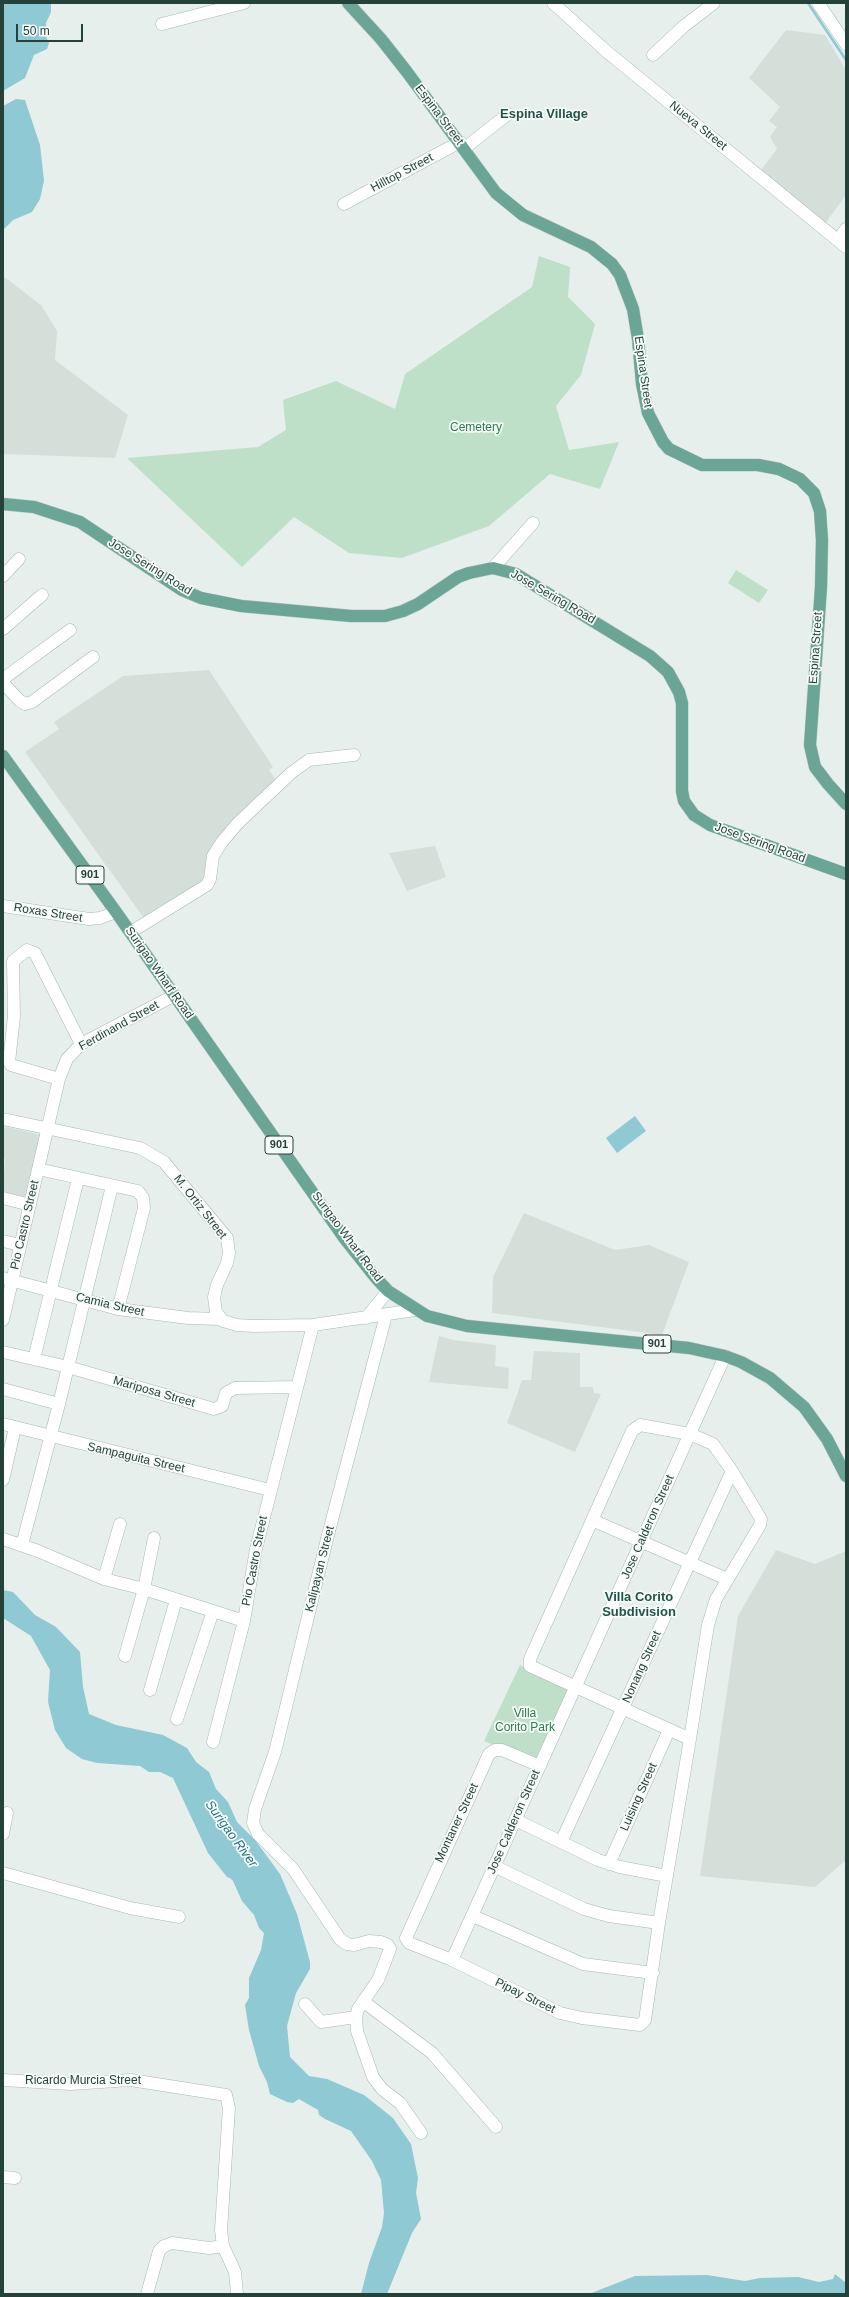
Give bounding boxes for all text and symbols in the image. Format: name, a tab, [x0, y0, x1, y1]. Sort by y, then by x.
scale bar	[18, 16, 85, 42]
text: 50 m	[23, 24, 50, 38]
street label: Espina Street	[412, 82, 466, 148]
street label: Nueva Street	[666, 98, 730, 154]
district label: Espina Village	[500, 106, 588, 122]
street label: Hilltop Street	[368, 151, 436, 195]
street label: Espina Street	[631, 335, 655, 409]
park label: Cemetery	[450, 421, 502, 435]
street label: Jose Sering Road	[106, 536, 194, 598]
street label: Jose Sering Road	[508, 567, 598, 627]
street label: Espina Street	[806, 612, 826, 684]
street label: Jose Sering Road	[713, 820, 807, 866]
road number: 901	[76, 866, 104, 884]
street label: Roxas Street	[13, 900, 83, 926]
street label: Surigao Wharf Road	[122, 924, 196, 1022]
street label: Ferdinand Street	[76, 998, 162, 1054]
road number: 901	[265, 1136, 293, 1154]
street label: M. Ortiz Street	[171, 1172, 229, 1242]
street label: Pio Castro Street	[8, 1179, 42, 1271]
street label: Surigao Wharf Road	[309, 1189, 385, 1285]
street label: Camia Street	[74, 1290, 146, 1320]
road number: 901	[643, 1335, 671, 1353]
street label: Mariposa Street	[111, 1373, 197, 1411]
street label: Sampaguita Street	[86, 1440, 186, 1476]
street label: Jose Calderon Street	[618, 1473, 678, 1581]
street label: Pio Castro Street	[239, 1515, 271, 1607]
street label: Kalipayan Street	[302, 1525, 338, 1613]
district label: Villa Corito Subdivision	[602, 1589, 676, 1620]
street label: Nonang Street	[620, 1629, 664, 1705]
park label: Villa Corito Park	[495, 1707, 555, 1735]
street label: Luising Street	[617, 1761, 661, 1833]
street label: Jose Calderon Street	[484, 1768, 544, 1876]
street label: Montaner Street	[432, 1781, 482, 1865]
water label: Surigao River	[202, 1798, 260, 1870]
street label: Pipay Street	[492, 1975, 558, 2017]
street label: Ricardo Murcia Street	[25, 2074, 141, 2088]

